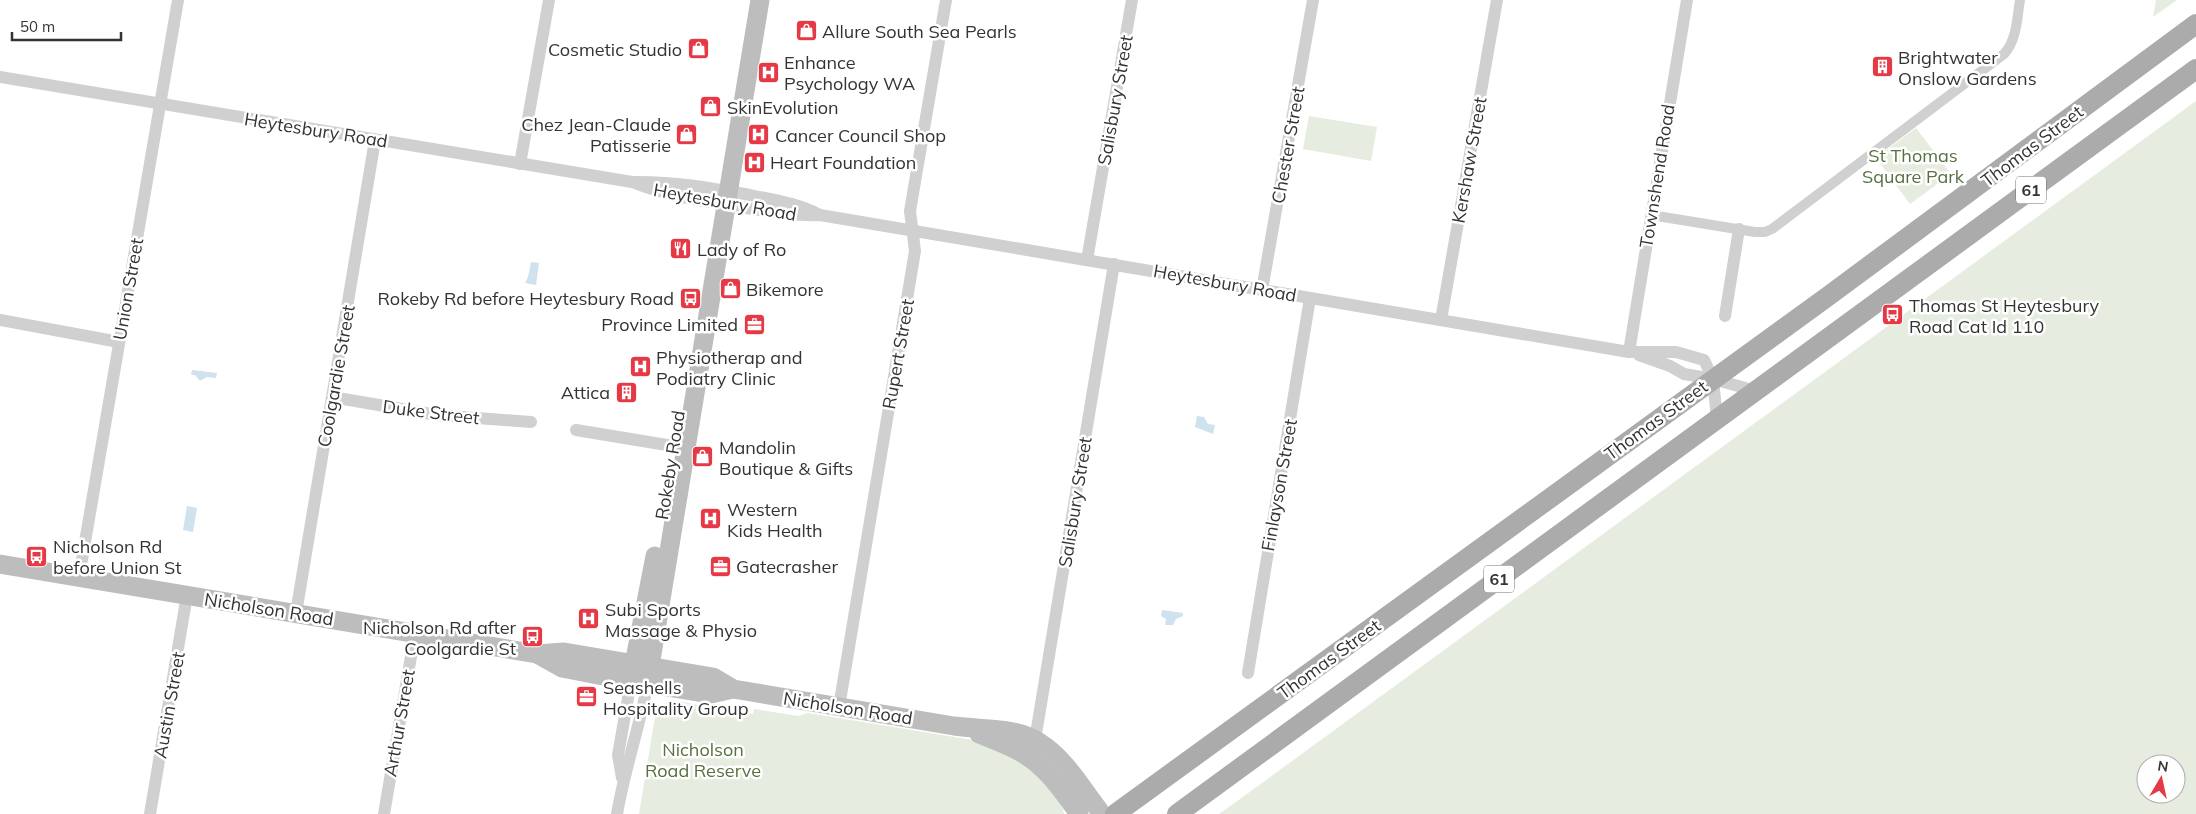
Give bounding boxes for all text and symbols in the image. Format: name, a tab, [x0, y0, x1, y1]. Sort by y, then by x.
scale bar	[12, 10, 121, 42]
text: 50 m	[20, 17, 55, 36]
shop icon: Allure South Sea Pearls	[794, 19, 818, 43]
place label: Allure South Sea Pearls	[822, 20, 1017, 43]
street label: Salisbury Street	[1092, 33, 1138, 167]
shop icon: Cosmetic Studio	[686, 37, 710, 61]
place label: Cosmetic Studio	[548, 38, 682, 61]
place label: Brightwater Onslow Gardens	[1898, 46, 2037, 90]
place label: Enhance Psychology WA	[784, 51, 915, 95]
building icon: Brightwater Onslow Gardens	[1870, 55, 1894, 79]
hospital icon: Enhance Psychology WA	[756, 60, 780, 84]
street label: Chester Street	[1266, 85, 1310, 205]
shop icon: SkinEvolution	[699, 95, 723, 119]
street label: Kershaw Street	[1447, 95, 1491, 225]
place label: SkinEvolution	[727, 96, 839, 119]
street label: Thomas Street	[1976, 100, 2088, 192]
street label: Townshend Road	[1634, 102, 1680, 250]
street label: Heytesbury Road	[243, 107, 389, 153]
place label: Chez Jean-Claude Patisserie	[521, 113, 671, 157]
shop icon: Chez Jean-Claude Patisserie	[675, 122, 699, 146]
hospital icon: Cancer Council Shop	[747, 123, 771, 147]
place label: Cancer Council Shop	[775, 124, 946, 147]
park label: St Thomas Square Park	[1862, 144, 1965, 188]
hospital icon: Heart Foundation	[742, 150, 766, 174]
place label: Heart Foundation	[770, 151, 916, 174]
road number: 61	[2016, 176, 2046, 204]
street label: Heytesbury Road	[652, 178, 798, 226]
street label: Union Street	[108, 236, 148, 342]
restaurant icon: Lady of Ro	[669, 237, 693, 261]
place label: Lady of Ro	[697, 238, 786, 261]
street label: Heytesbury Road	[1152, 259, 1298, 307]
shop icon: Bikemore	[718, 277, 742, 301]
place label: Bikemore	[746, 278, 824, 301]
bus stop icon: Rokeby Rd before Heytesbury Road	[678, 286, 702, 310]
place label: Rokeby Rd before Heytesbury Road	[378, 287, 674, 310]
place label: Thomas St Heytesbury Road Cat Id 110	[1909, 294, 2099, 338]
street label: Rupert Street	[877, 297, 919, 411]
street label: Coolgardie Street	[312, 303, 360, 449]
bus stop icon: Thomas St Heytesbury Road Cat Id 110	[1881, 303, 1905, 327]
office icon: Province Limited	[742, 312, 766, 336]
place label: Province Limited	[601, 313, 738, 336]
place label: Physiotherap and Podiatry Clinic	[656, 346, 802, 390]
hospital icon: Physiotherap and Podiatry Clinic	[628, 355, 652, 379]
street label: Thomas Street	[1600, 375, 1712, 465]
building icon: Attica	[614, 380, 638, 404]
place label: Attica	[561, 381, 610, 404]
street label: Duke Street	[381, 395, 481, 429]
street label: Rokeby Road	[650, 409, 690, 521]
street label: Finlayson Street	[1256, 417, 1302, 553]
street label: Salisbury Street	[1053, 435, 1097, 569]
place label: Mandolin Boutique & Gifts	[719, 436, 853, 480]
shop icon: Mandolin Boutique & Gifts	[691, 445, 715, 469]
place label: Western Kids Health	[727, 498, 823, 542]
hospital icon: Western Kids Health	[699, 507, 723, 531]
place label: Nicholson Rd before Union St	[53, 535, 182, 579]
bus stop icon: Nicholson Rd before Union St	[25, 544, 49, 568]
office icon: Gatecrasher	[708, 554, 732, 578]
place label: Gatecrasher	[736, 555, 838, 578]
road number: 61	[1484, 566, 1514, 592]
street label: Nicholson Road	[203, 587, 335, 631]
place label: Subi Sports Massage & Physio	[605, 598, 757, 642]
hospital icon: Subi Sports Massage & Physio	[577, 607, 601, 631]
street label: Thomas Street	[1273, 614, 1385, 704]
place label: Nicholson Rd after Coolgardie St	[363, 616, 516, 660]
bus stop icon: Nicholson Rd after Coolgardie St	[520, 625, 544, 649]
street label: Austin Street	[148, 650, 190, 760]
street label: Arthur Street	[378, 668, 420, 778]
place label: Seashells Hospitality Group	[603, 676, 748, 720]
office icon: Seashells Hospitality Group	[575, 685, 599, 709]
street label: Nicholson Road	[782, 686, 914, 730]
park label: Nicholson Road Reserve	[645, 738, 761, 782]
north arrow	[2136, 754, 2186, 804]
text: N	[2156, 756, 2170, 776]

